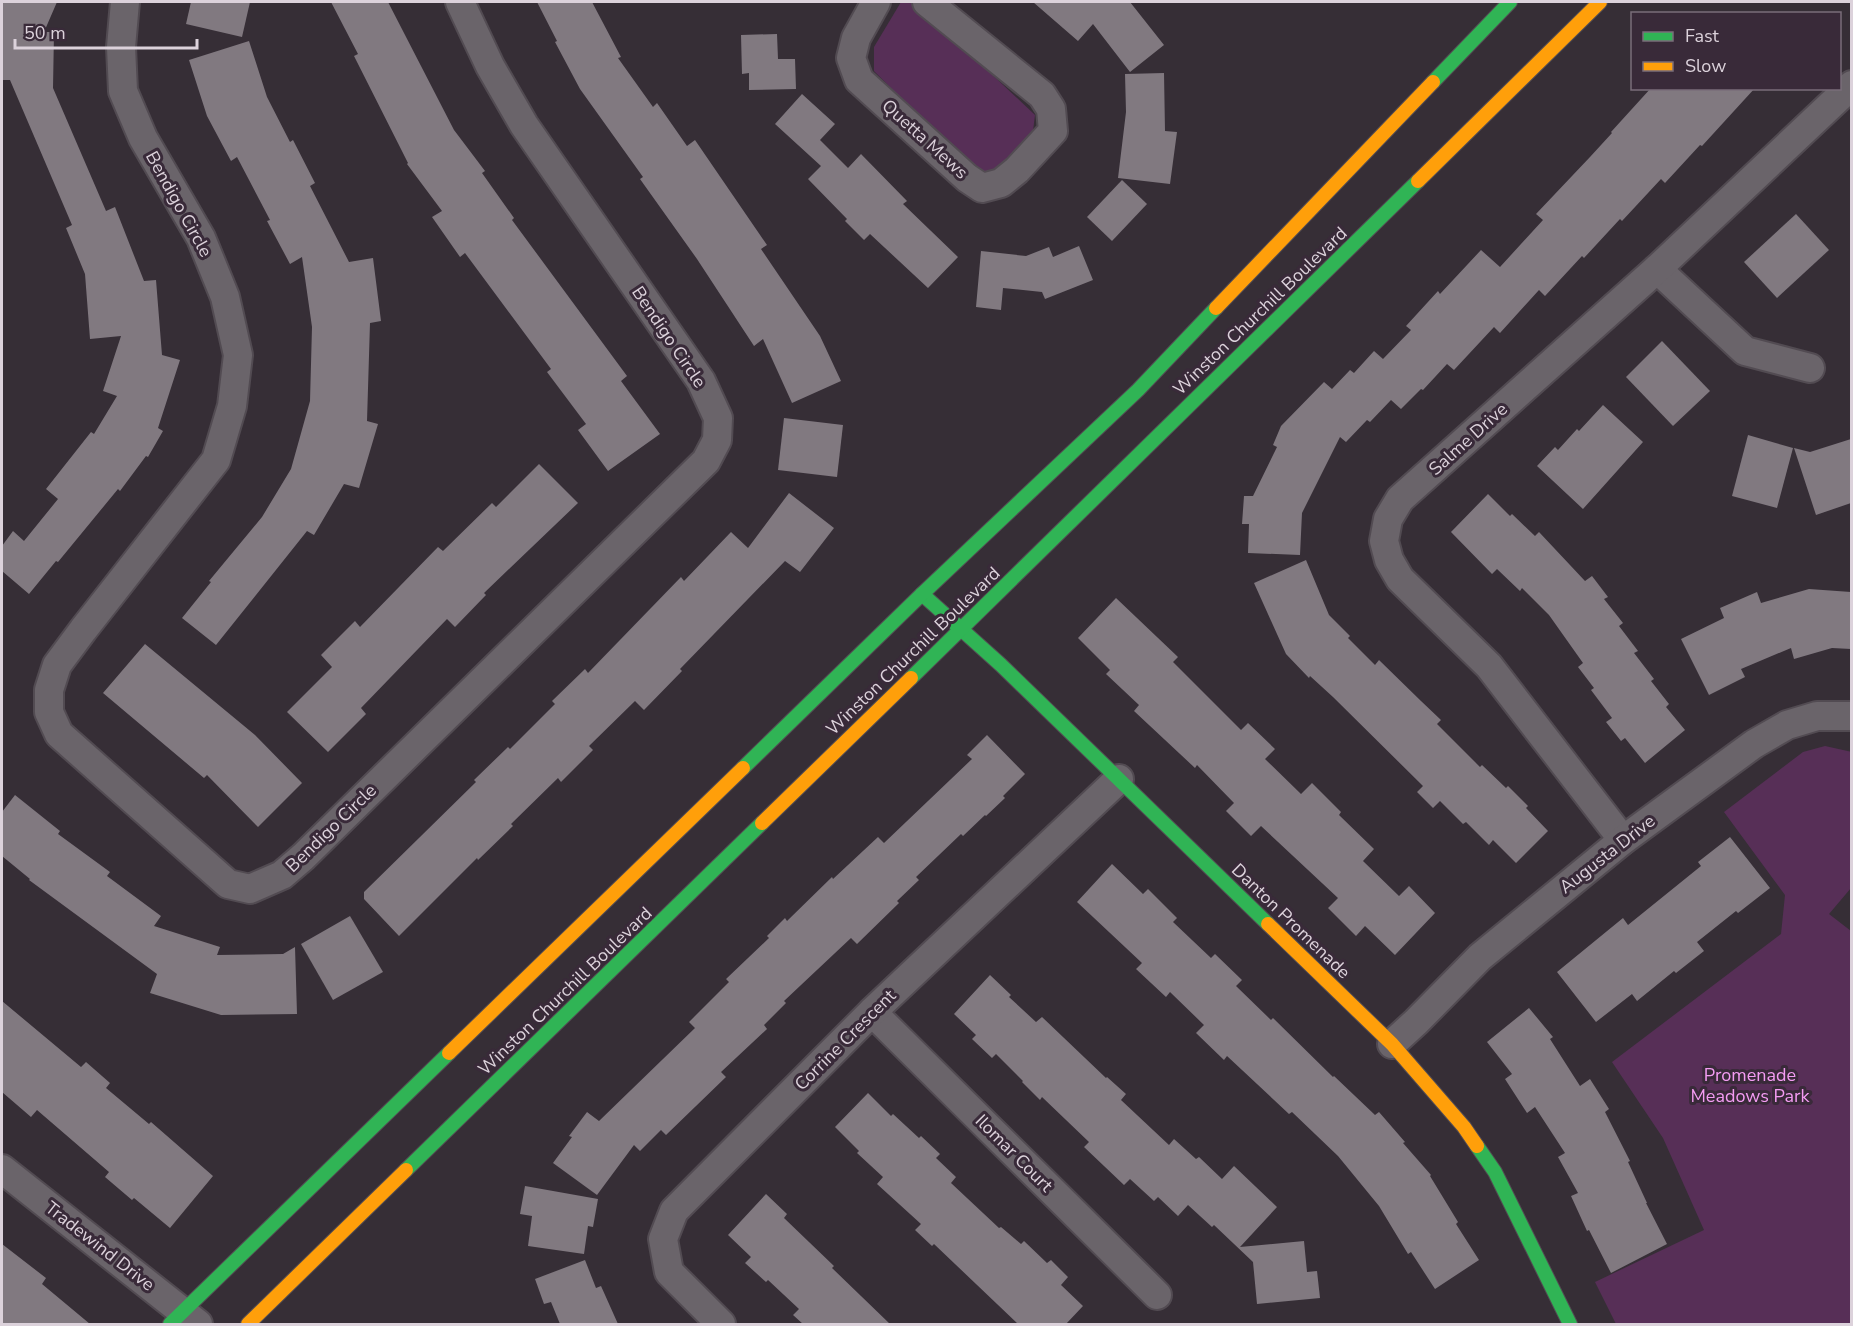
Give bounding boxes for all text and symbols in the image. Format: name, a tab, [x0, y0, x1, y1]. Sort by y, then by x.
scale bar	[15, 12, 196, 50]
legend	[1631, 12, 1841, 90]
text: 50 m	[24, 21, 66, 45]
text: Fast	[1685, 24, 1720, 48]
text: Slow	[1685, 54, 1726, 78]
street label: Quetta Mews	[877, 94, 973, 184]
street label: Bendigo Circle	[140, 147, 218, 261]
street label: Winston Churchill Boulevard	[1168, 221, 1352, 401]
street label: Bendigo Circle	[626, 282, 712, 392]
street label: Salme Drive	[1423, 397, 1513, 481]
street label: Winston Churchill Boulevard	[821, 561, 1005, 741]
street label: Bendigo Circle	[280, 779, 382, 877]
street label: Augusta Drive	[1554, 809, 1660, 899]
street label: Danton Promenade	[1226, 858, 1356, 984]
street label: Winston Churchill Boulevard	[473, 901, 657, 1081]
street label: Corrine Crescent	[789, 984, 901, 1096]
park label: Promenade Meadows Park	[1690, 1063, 1811, 1108]
street label: Ilomar Court	[970, 1109, 1059, 1198]
street label: Tradewind Drive	[40, 1196, 160, 1296]

